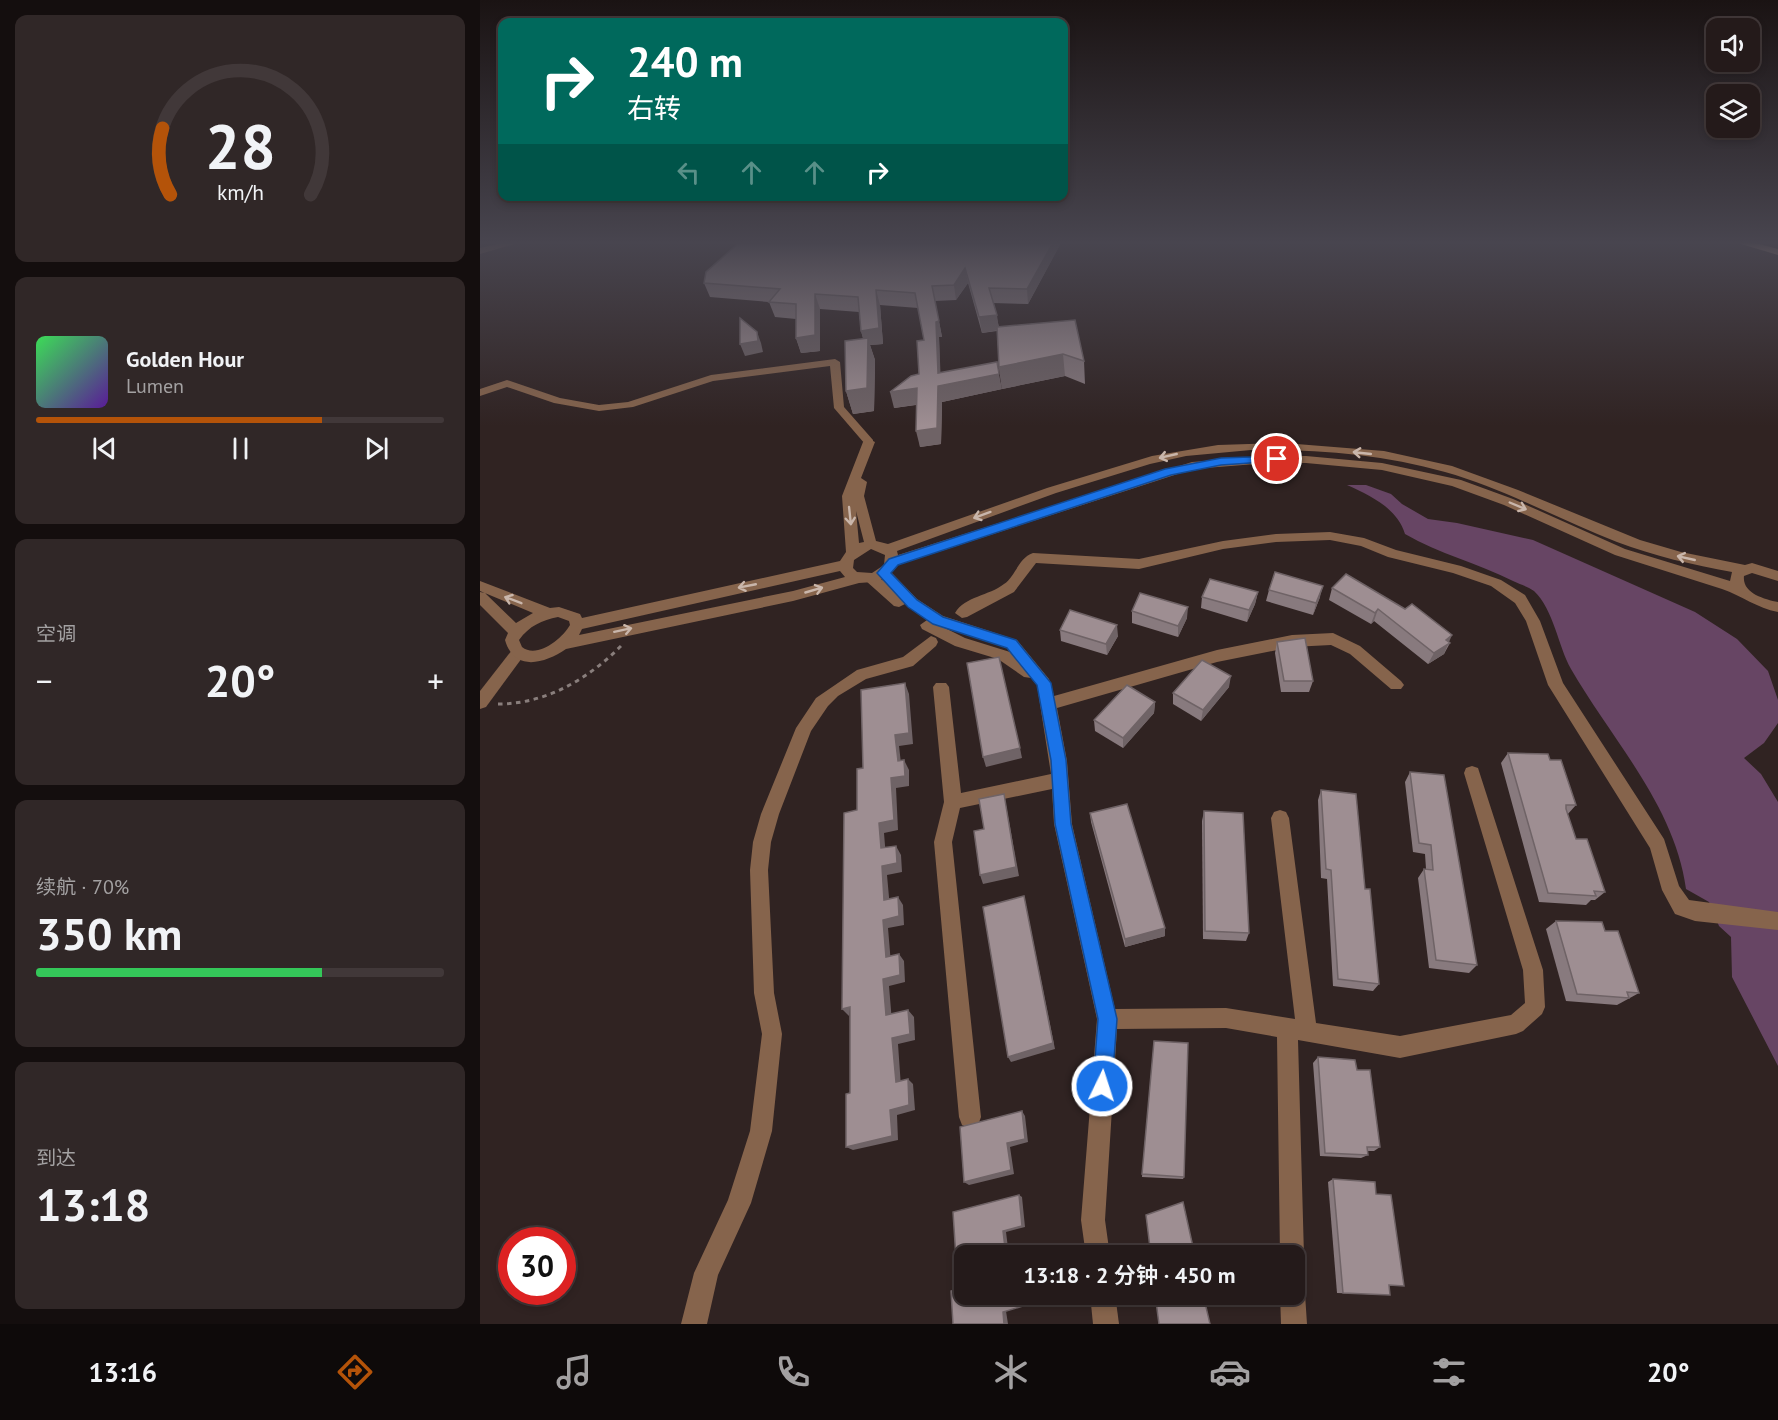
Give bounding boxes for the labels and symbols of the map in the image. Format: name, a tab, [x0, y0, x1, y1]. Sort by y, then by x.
pin	[1251, 433, 1302, 484]
one-way arrow	[1353, 447, 1373, 458]
one-way arrow	[1159, 451, 1178, 463]
one-way arrow	[1508, 501, 1527, 512]
one-way arrow	[845, 506, 856, 526]
one-way arrow	[973, 510, 992, 521]
one-way arrow	[1677, 552, 1696, 563]
one-way arrow	[737, 581, 757, 592]
one-way arrow	[804, 584, 823, 596]
one-way arrow	[505, 594, 523, 605]
one-way arrow	[614, 624, 633, 636]
position arrow	[1070, 1054, 1134, 1118]
speed limit sign: 30	[498, 1227, 576, 1305]

